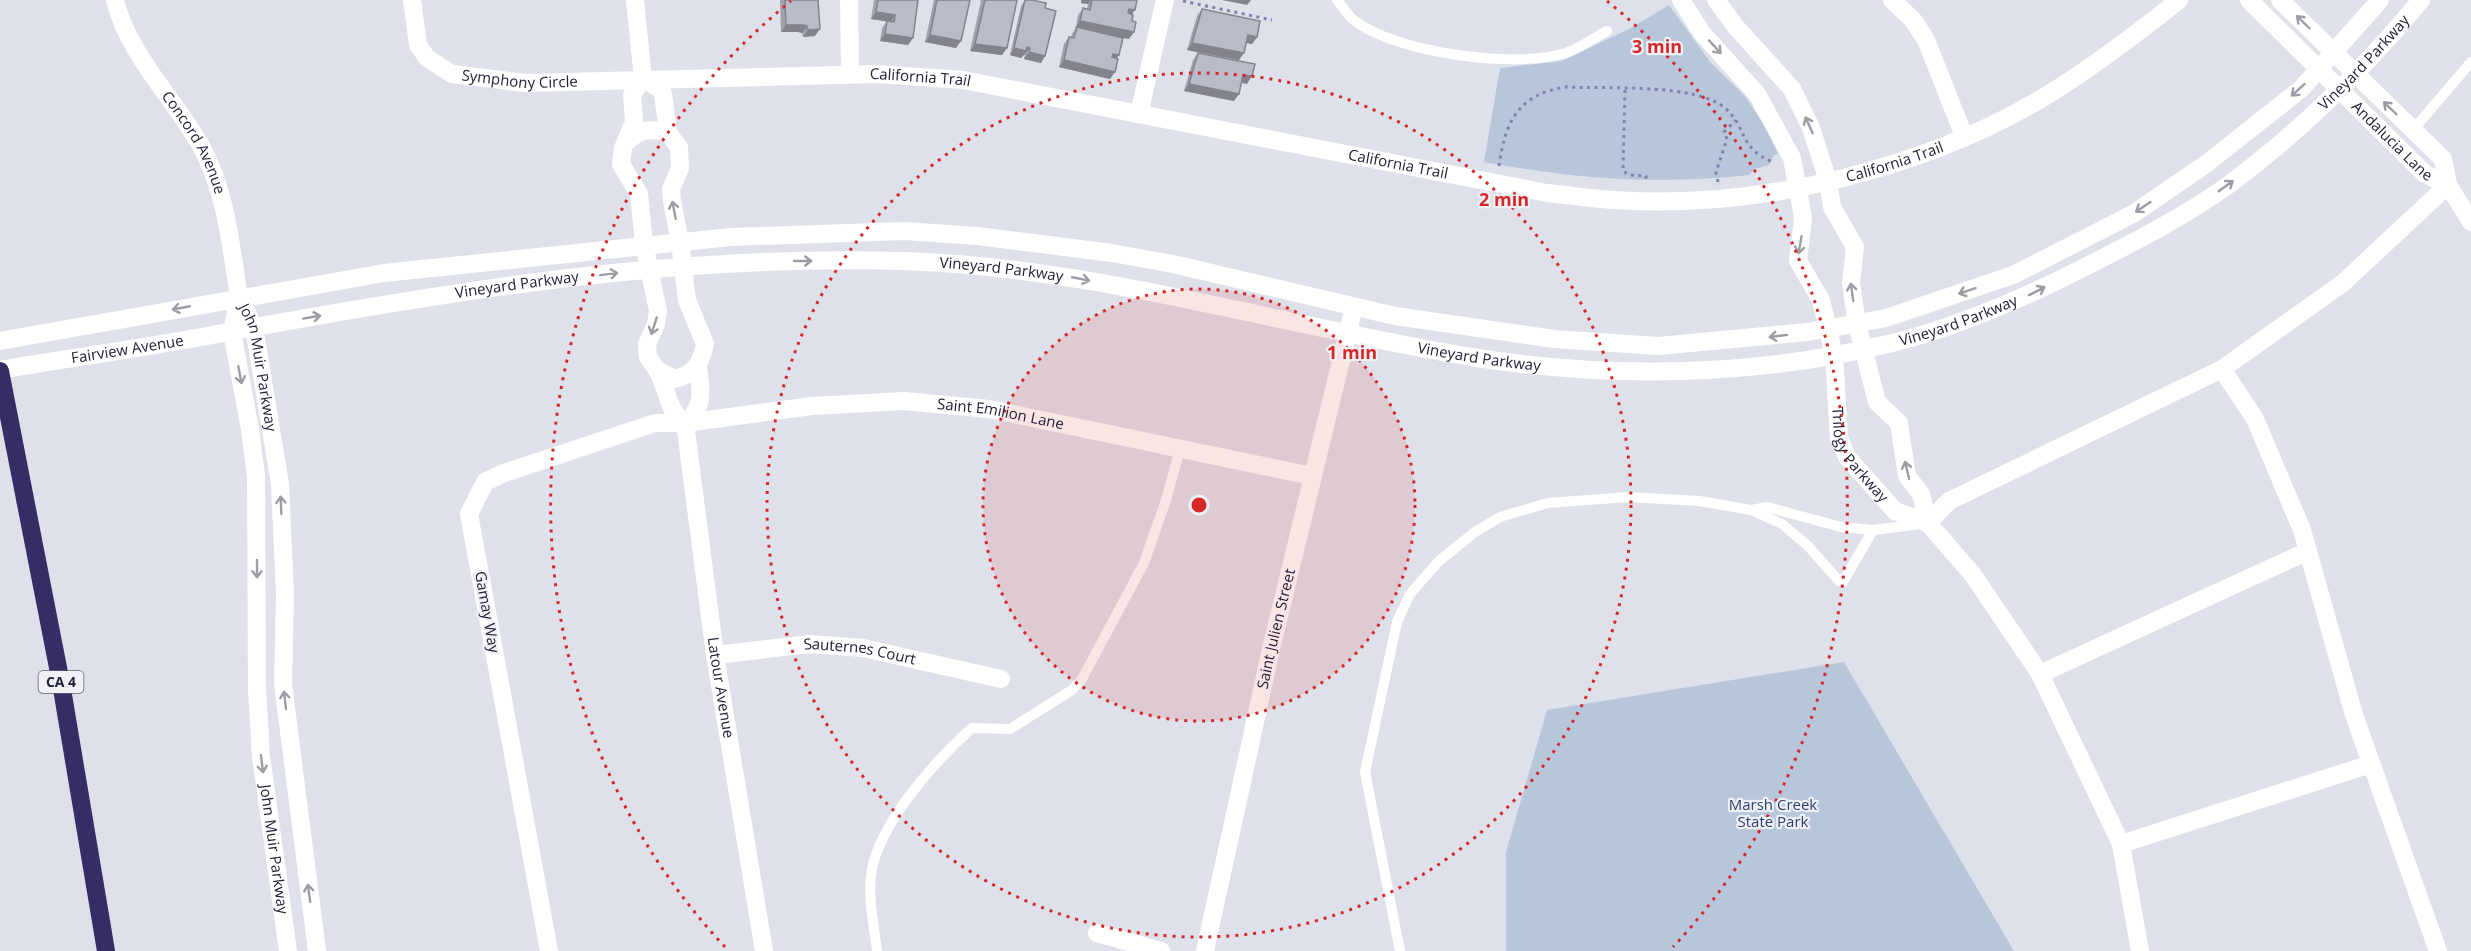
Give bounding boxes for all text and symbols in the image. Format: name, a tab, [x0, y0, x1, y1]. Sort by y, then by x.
street label: Vineyard Parkway	[2313, 10, 2414, 114]
one-way arrow	[2295, 15, 2310, 30]
text: 3 min	[1632, 34, 1682, 58]
one-way arrow	[1708, 39, 1722, 54]
street label: California Trail	[870, 63, 973, 90]
street label: Symphony Circle	[461, 64, 578, 92]
one-way arrow	[2291, 83, 2306, 97]
street label: Concord Avenue	[158, 86, 231, 196]
street label: Andalucia Lane	[2348, 96, 2436, 185]
one-way arrow	[2382, 100, 2397, 115]
one-way arrow	[1803, 117, 1814, 135]
street label: California Trail	[1844, 136, 1946, 186]
street label: California Trail	[1347, 144, 1450, 183]
one-way arrow	[2217, 180, 2233, 192]
text: 2 min	[1479, 187, 1529, 211]
one-way arrow	[668, 200, 679, 220]
one-way arrow	[2135, 201, 2151, 213]
one-way arrow	[1795, 234, 1806, 254]
street label: Vineyard Parkway	[939, 252, 1065, 286]
one-way arrow	[793, 255, 813, 267]
street label: Vineyard Parkway	[454, 266, 580, 302]
one-way arrow	[598, 268, 618, 279]
one-way arrow	[1071, 274, 1090, 285]
one-way arrow	[1847, 283, 1858, 302]
one-way arrow	[2028, 285, 2046, 296]
one-way arrow	[1958, 286, 1977, 297]
street label: Vineyard Parkway	[1897, 289, 2021, 350]
street label: John Muir Parkway	[234, 298, 282, 433]
one-way arrow	[172, 303, 192, 314]
one-way arrow	[301, 311, 321, 322]
one-way arrow	[648, 316, 659, 335]
street label: Fairview Avenue	[70, 329, 185, 367]
one-way arrow	[1769, 331, 1788, 342]
street label: Vineyard Parkway	[1416, 337, 1542, 375]
text: 1 min	[1327, 340, 1377, 364]
one-way arrow	[235, 365, 246, 385]
street label: Saint Emilion Lane	[936, 393, 1066, 433]
street label: Trilogy Parkway	[1828, 406, 1894, 506]
one-way arrow	[1900, 461, 1912, 480]
one-way arrow	[275, 495, 287, 515]
centre of rings	[1189, 495, 1209, 515]
one-way arrow	[251, 558, 263, 578]
street label: Saint Julien Street	[1252, 566, 1299, 691]
street label: Gamay Way	[471, 569, 505, 655]
street label: Sauternes Court	[802, 633, 918, 669]
street label: Latour Avenue	[704, 636, 740, 740]
road number: CA 4	[38, 671, 84, 693]
one-way arrow	[279, 690, 290, 710]
one-way arrow	[257, 753, 268, 773]
street label: John Muir Parkway	[256, 781, 294, 916]
park label: Marsh Creek State Park	[1729, 794, 1817, 831]
one-way arrow	[304, 884, 315, 903]

